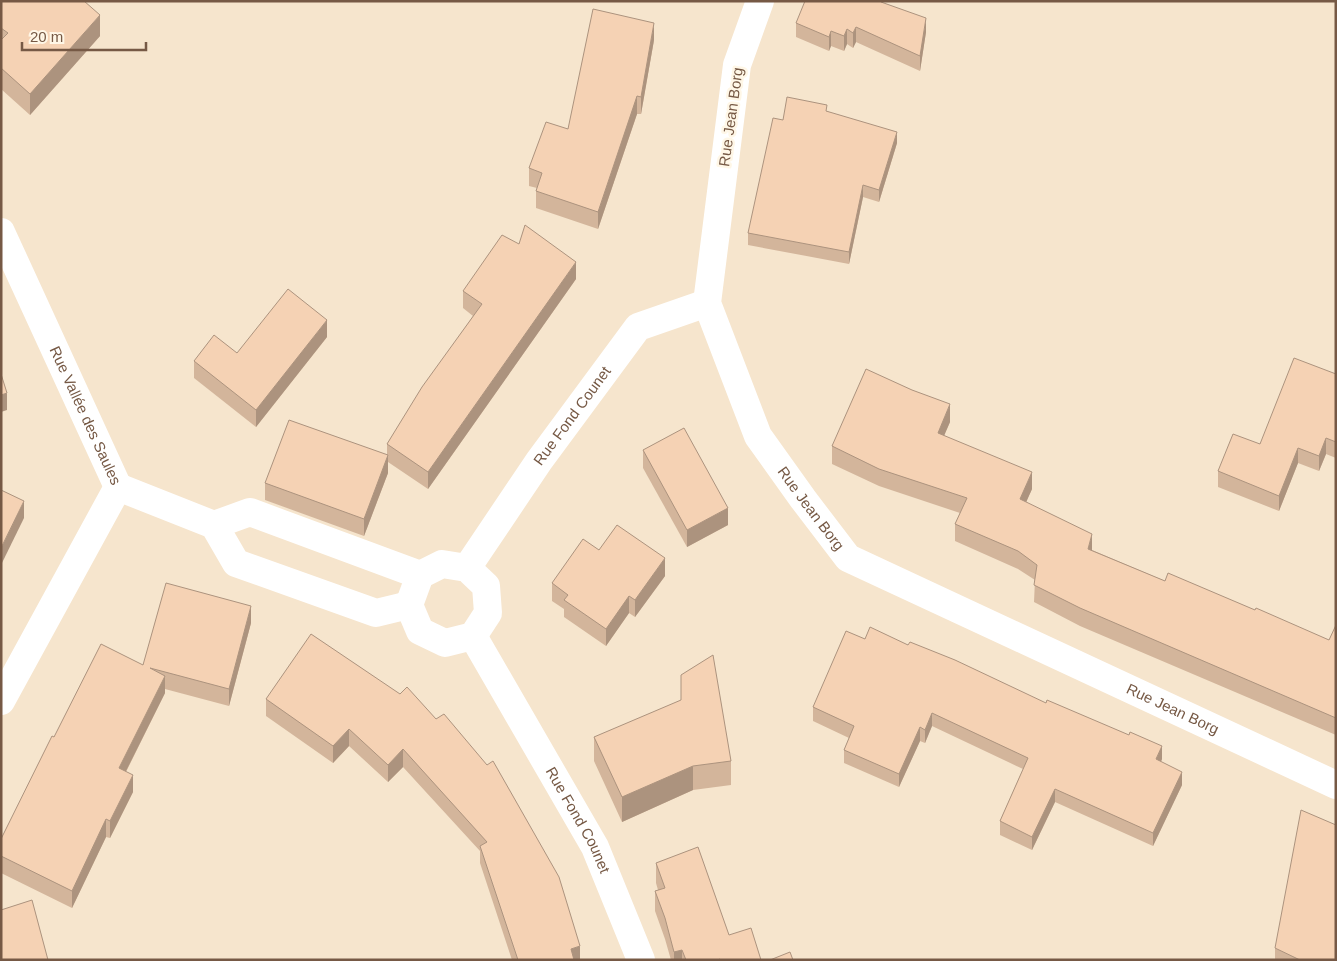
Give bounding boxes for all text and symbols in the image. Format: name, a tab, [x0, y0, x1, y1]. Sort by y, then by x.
scale bar	[22, 20, 146, 52]
text: 20 m	[30, 28, 63, 45]
street label: Rue Jean Borg	[715, 66, 746, 168]
street label: Rue Vallée des Saules	[47, 343, 125, 487]
street label: Rue Fond Counet	[530, 362, 614, 468]
street label: Rue Jean Borg	[775, 463, 848, 553]
street label: Rue Jean Borg	[1124, 680, 1222, 737]
street label: Rue Fond Counet	[543, 764, 614, 876]

